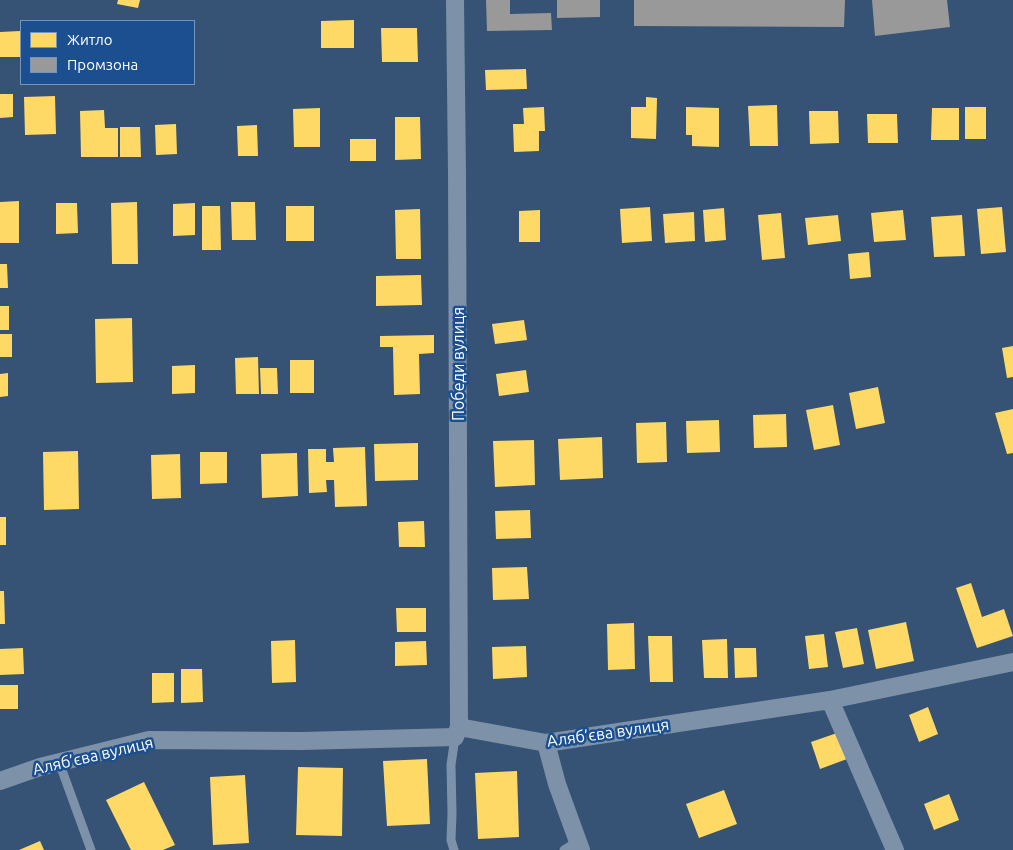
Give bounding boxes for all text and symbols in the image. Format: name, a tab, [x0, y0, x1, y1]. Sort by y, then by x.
legend	[20, 20, 195, 85]
text: Житло	[67, 31, 113, 48]
text: Промзона	[67, 56, 138, 73]
street label: Победи вулиця	[449, 307, 469, 421]
street label: Аляб’єва вулиця	[546, 715, 670, 751]
street label: Аляб’єва вулиця	[31, 733, 155, 779]

